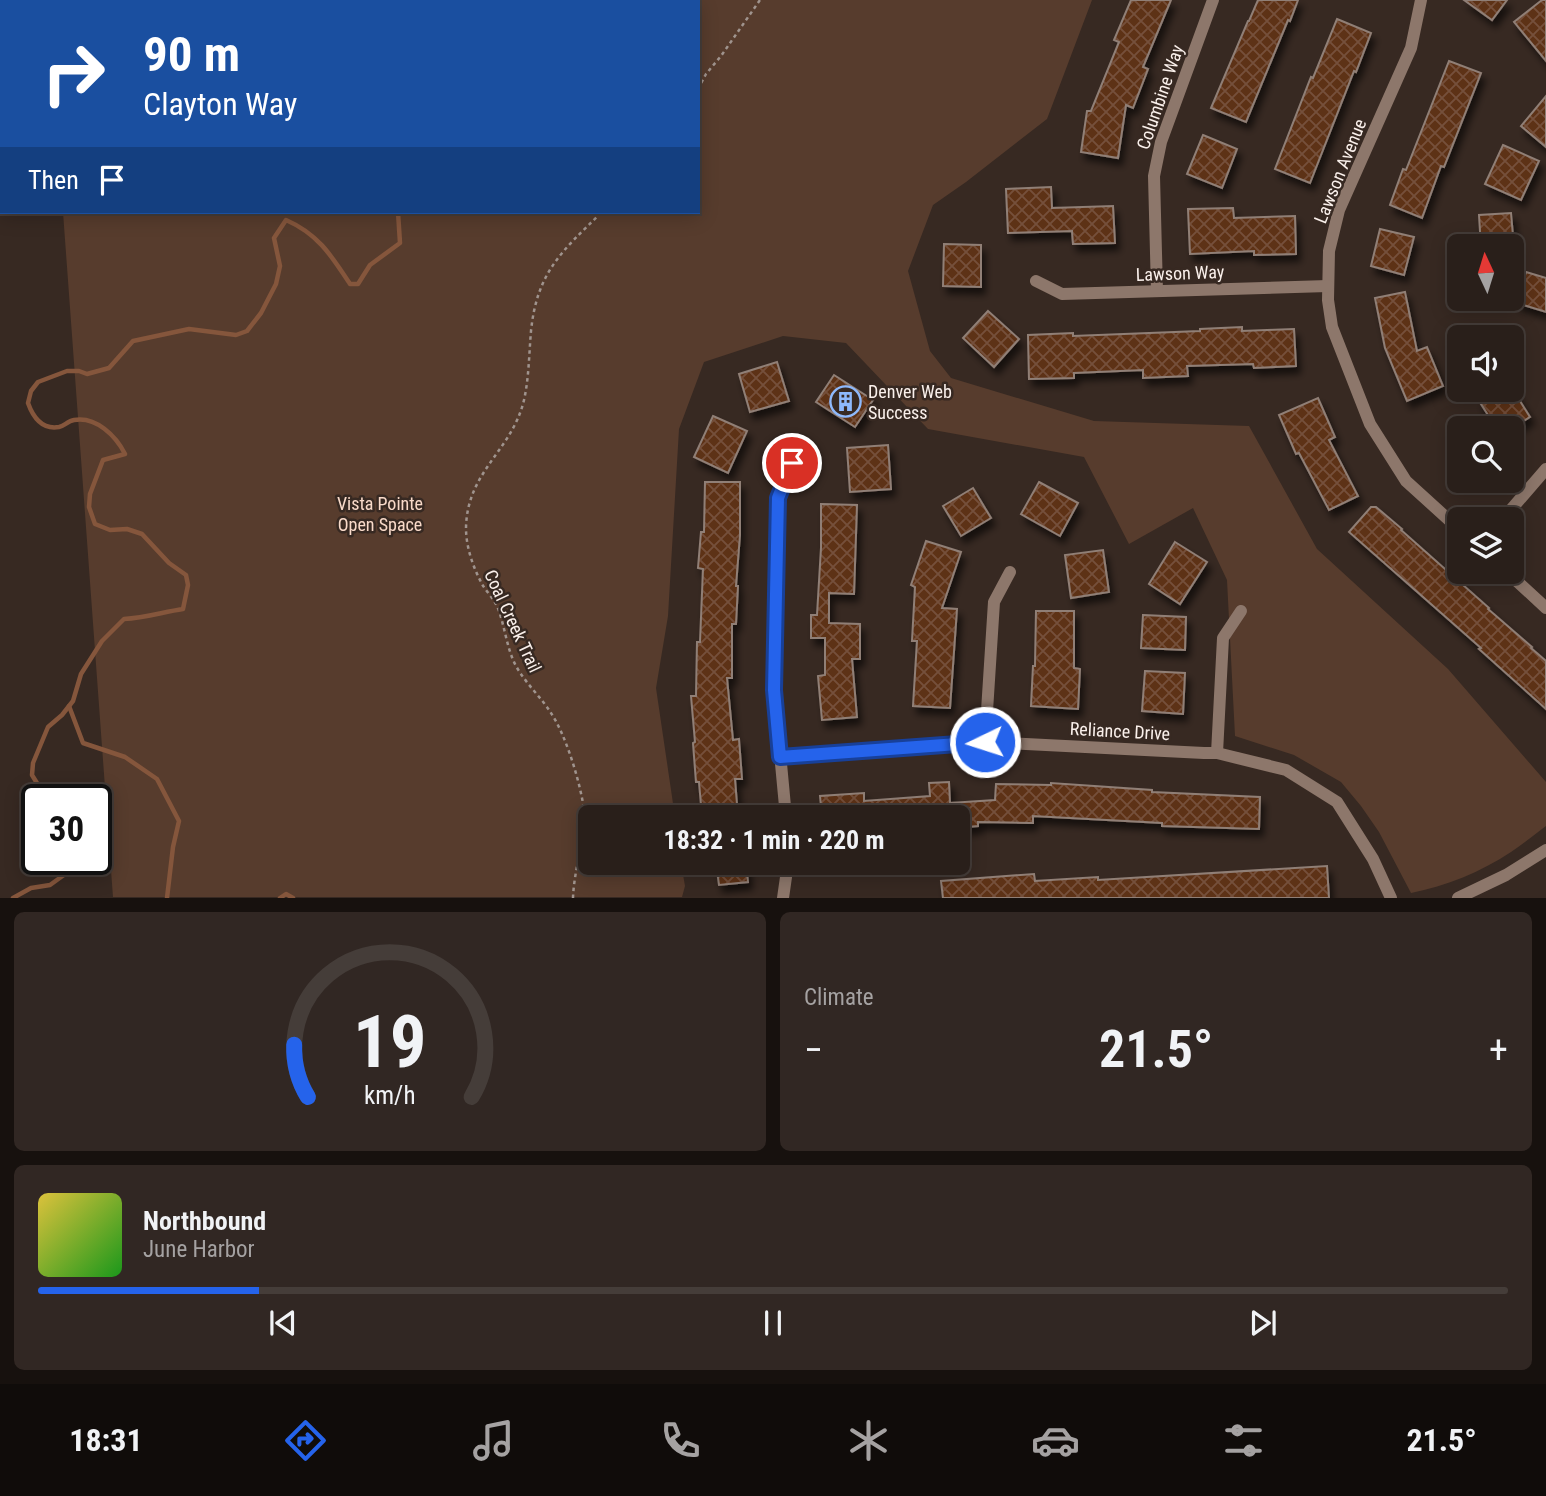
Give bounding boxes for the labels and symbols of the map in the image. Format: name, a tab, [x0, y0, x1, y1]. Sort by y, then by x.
street label: Columbine Way	[1132, 41, 1188, 152]
street label: Lawson Avenue	[1310, 116, 1370, 226]
north arrow	[1447, 234, 1524, 312]
street label: Lawson Way	[1135, 261, 1225, 285]
place label: Denver Web Success	[868, 381, 952, 423]
building icon: Denver Web Success	[828, 384, 862, 418]
pin	[762, 433, 822, 493]
park label: Vista Pointe Open Space	[337, 493, 423, 535]
street label: Coal Creek Trail	[480, 566, 546, 676]
position arrow	[948, 705, 1022, 779]
street label: Reliance Drive	[1069, 718, 1171, 744]
speed limit sign: 30	[21, 784, 112, 875]

